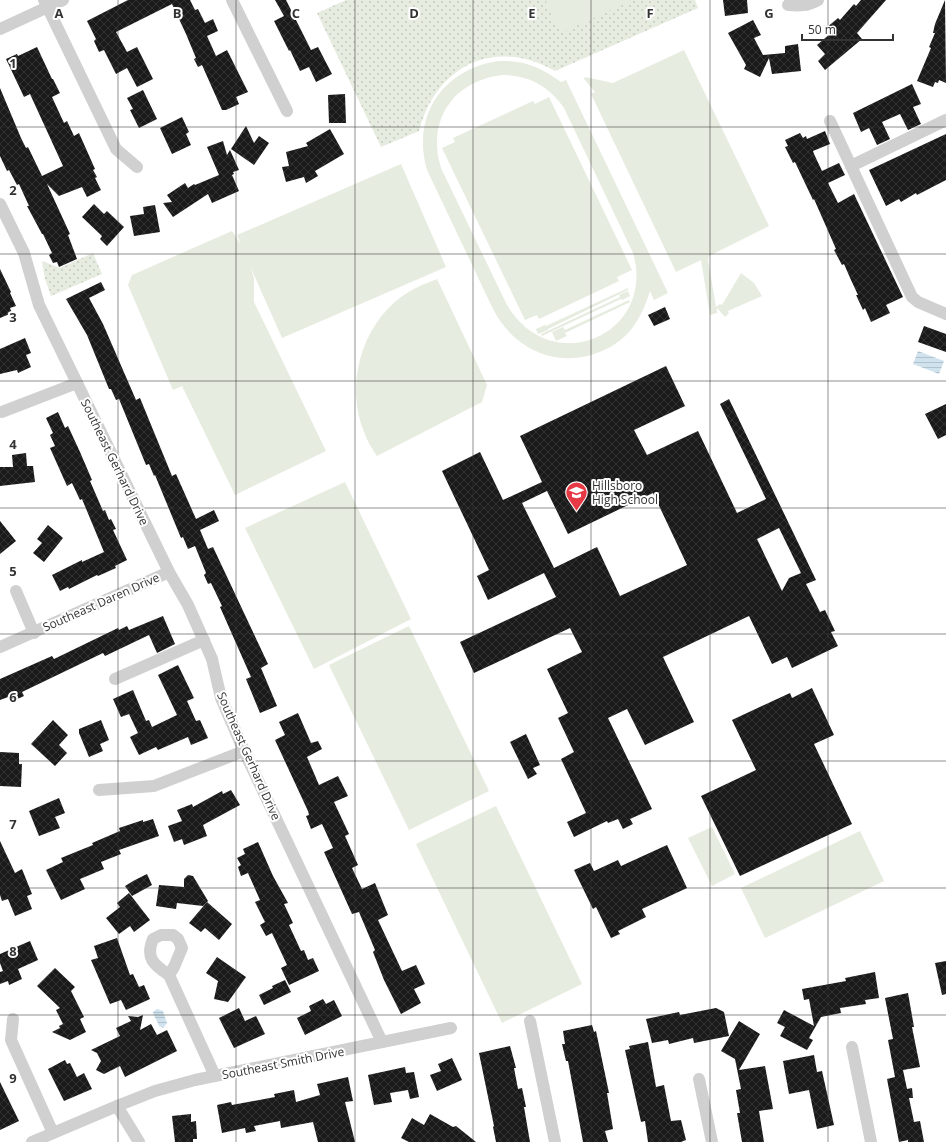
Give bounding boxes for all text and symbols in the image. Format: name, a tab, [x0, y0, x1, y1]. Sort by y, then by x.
text: A	[55, 4, 64, 22]
text: B	[173, 4, 182, 22]
text: C	[292, 4, 300, 22]
text: D	[409, 4, 419, 22]
text: E	[528, 4, 536, 22]
text: F	[646, 4, 654, 22]
text: G	[764, 4, 774, 22]
scale bar	[802, 16, 893, 42]
text: 50 m	[808, 21, 836, 38]
text: 1	[9, 54, 17, 72]
text: 2	[9, 181, 17, 199]
text: 3	[9, 308, 17, 326]
street label: Southeast Gerhard Drive	[77, 396, 153, 528]
text: 4	[9, 435, 17, 453]
place label: Hillsboro High School	[592, 477, 658, 508]
school or university icon: Hillsboro High School	[564, 479, 590, 512]
text: 5	[9, 562, 17, 580]
street label: Southeast Daren Drive	[40, 568, 162, 635]
text: 6	[9, 688, 17, 706]
street label: Southeast Gerhard Drive	[213, 689, 285, 823]
text: 7	[9, 815, 17, 833]
text: 8	[9, 942, 17, 960]
street label: Southeast Smith Drive	[220, 1043, 346, 1083]
text: 9	[9, 1069, 17, 1087]

